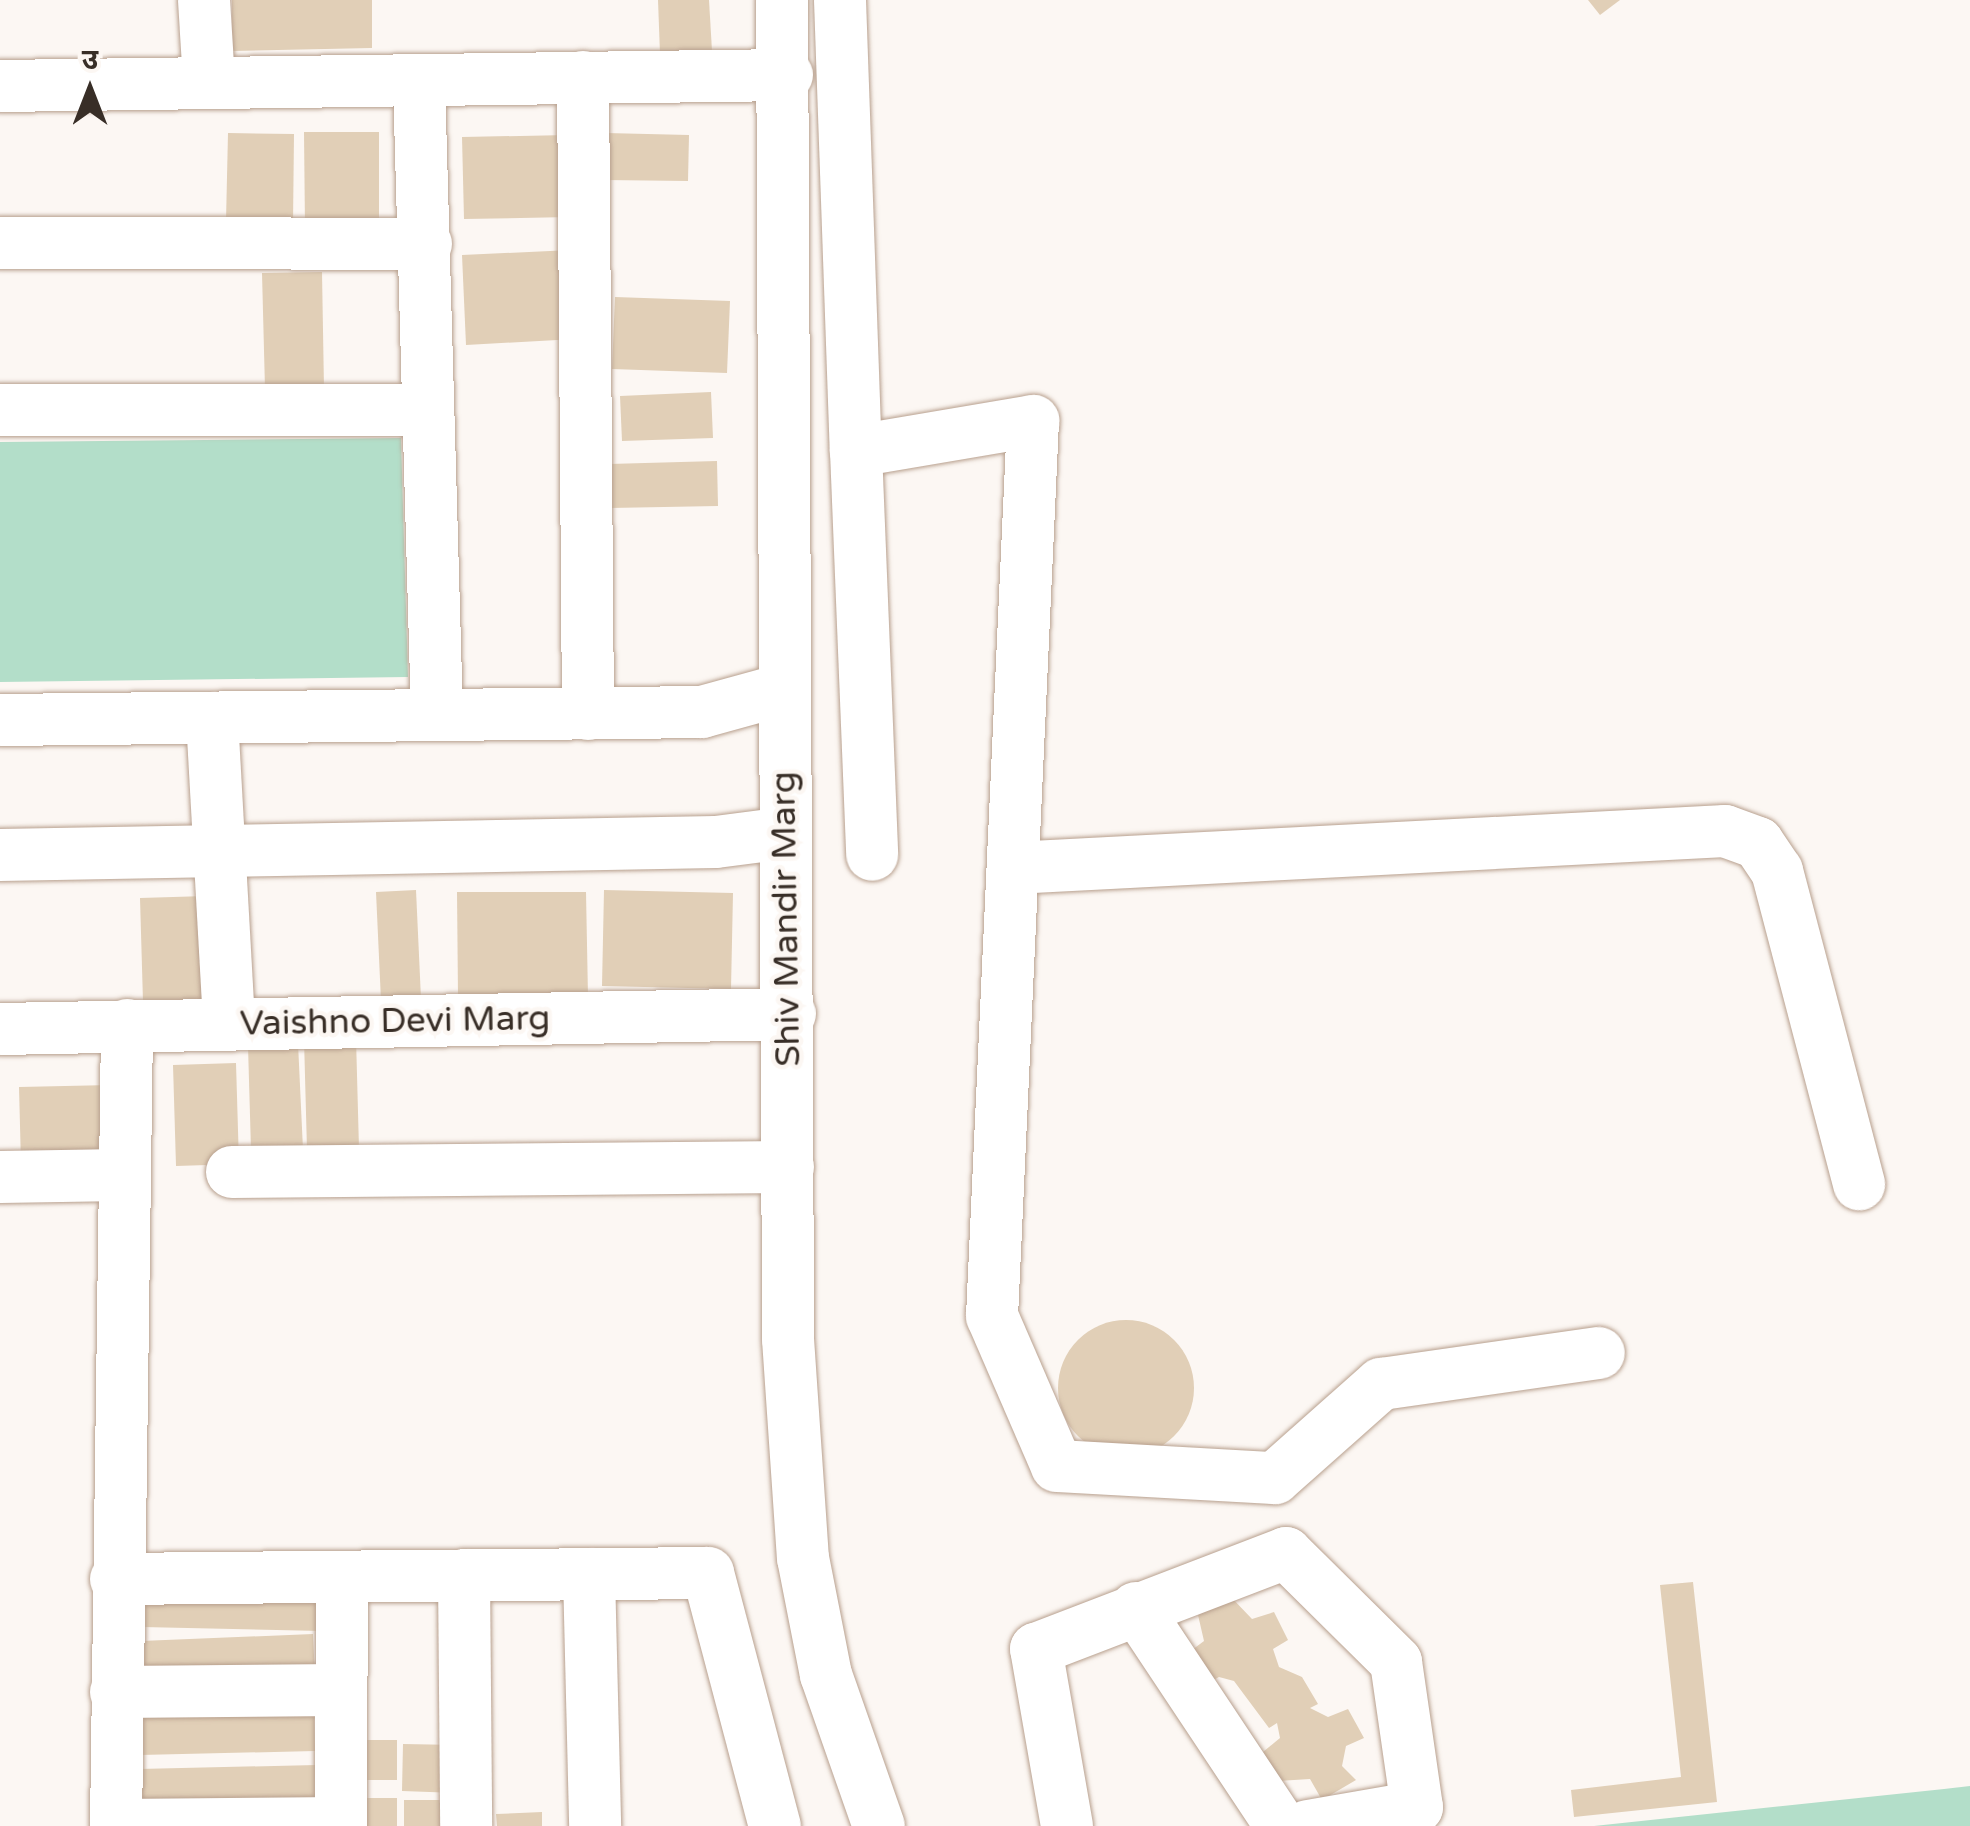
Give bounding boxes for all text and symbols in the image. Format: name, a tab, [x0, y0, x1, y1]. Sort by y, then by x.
north arrow	[40, 40, 140, 140]
text: उ	[82, 43, 98, 77]
street label: Shiv Mandir Marg	[762, 771, 810, 1067]
street label: Vaishno Devi Marg	[239, 997, 551, 1045]

